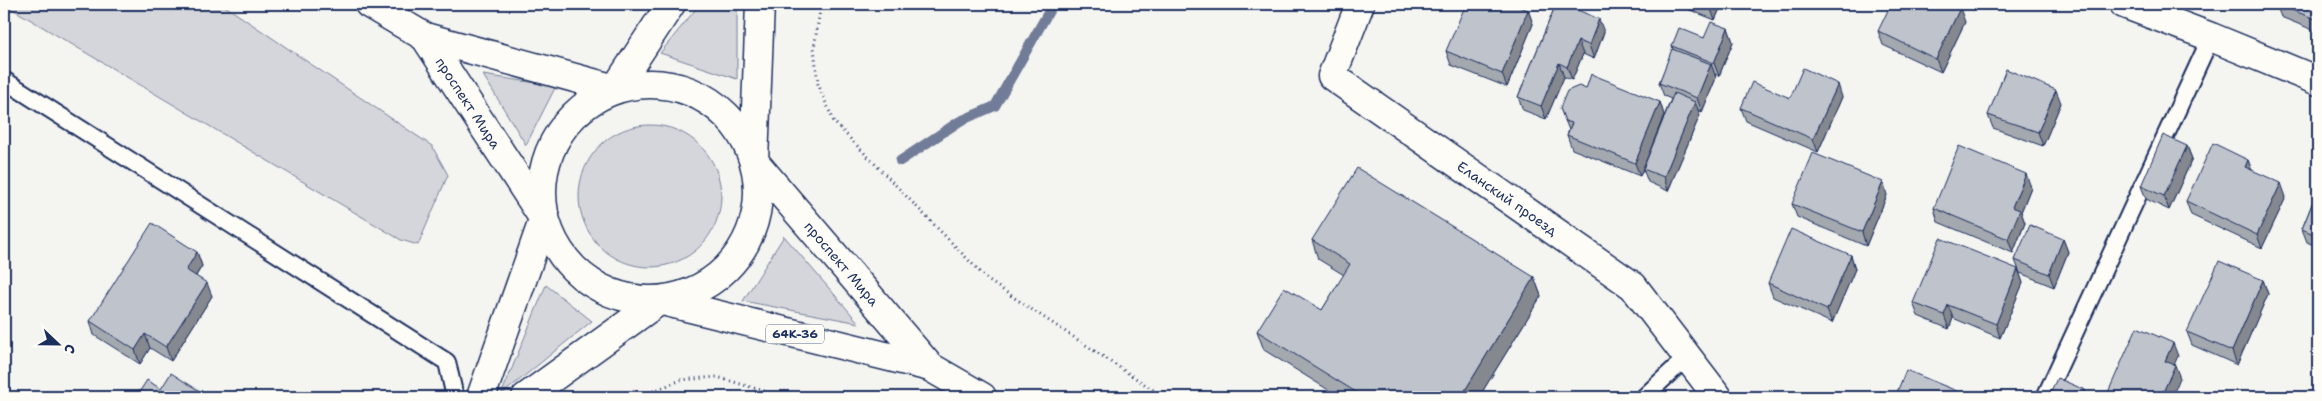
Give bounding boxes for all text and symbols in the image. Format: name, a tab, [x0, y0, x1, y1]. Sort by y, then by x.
street label: проспект Мира	[432, 54, 505, 153]
street label: Еланский проезд	[1454, 157, 1561, 240]
street label: проспект Мира	[800, 218, 883, 310]
north arrow	[32, 318, 82, 368]
road number: 64К-36	[766, 324, 824, 344]
text: С	[60, 342, 80, 356]

